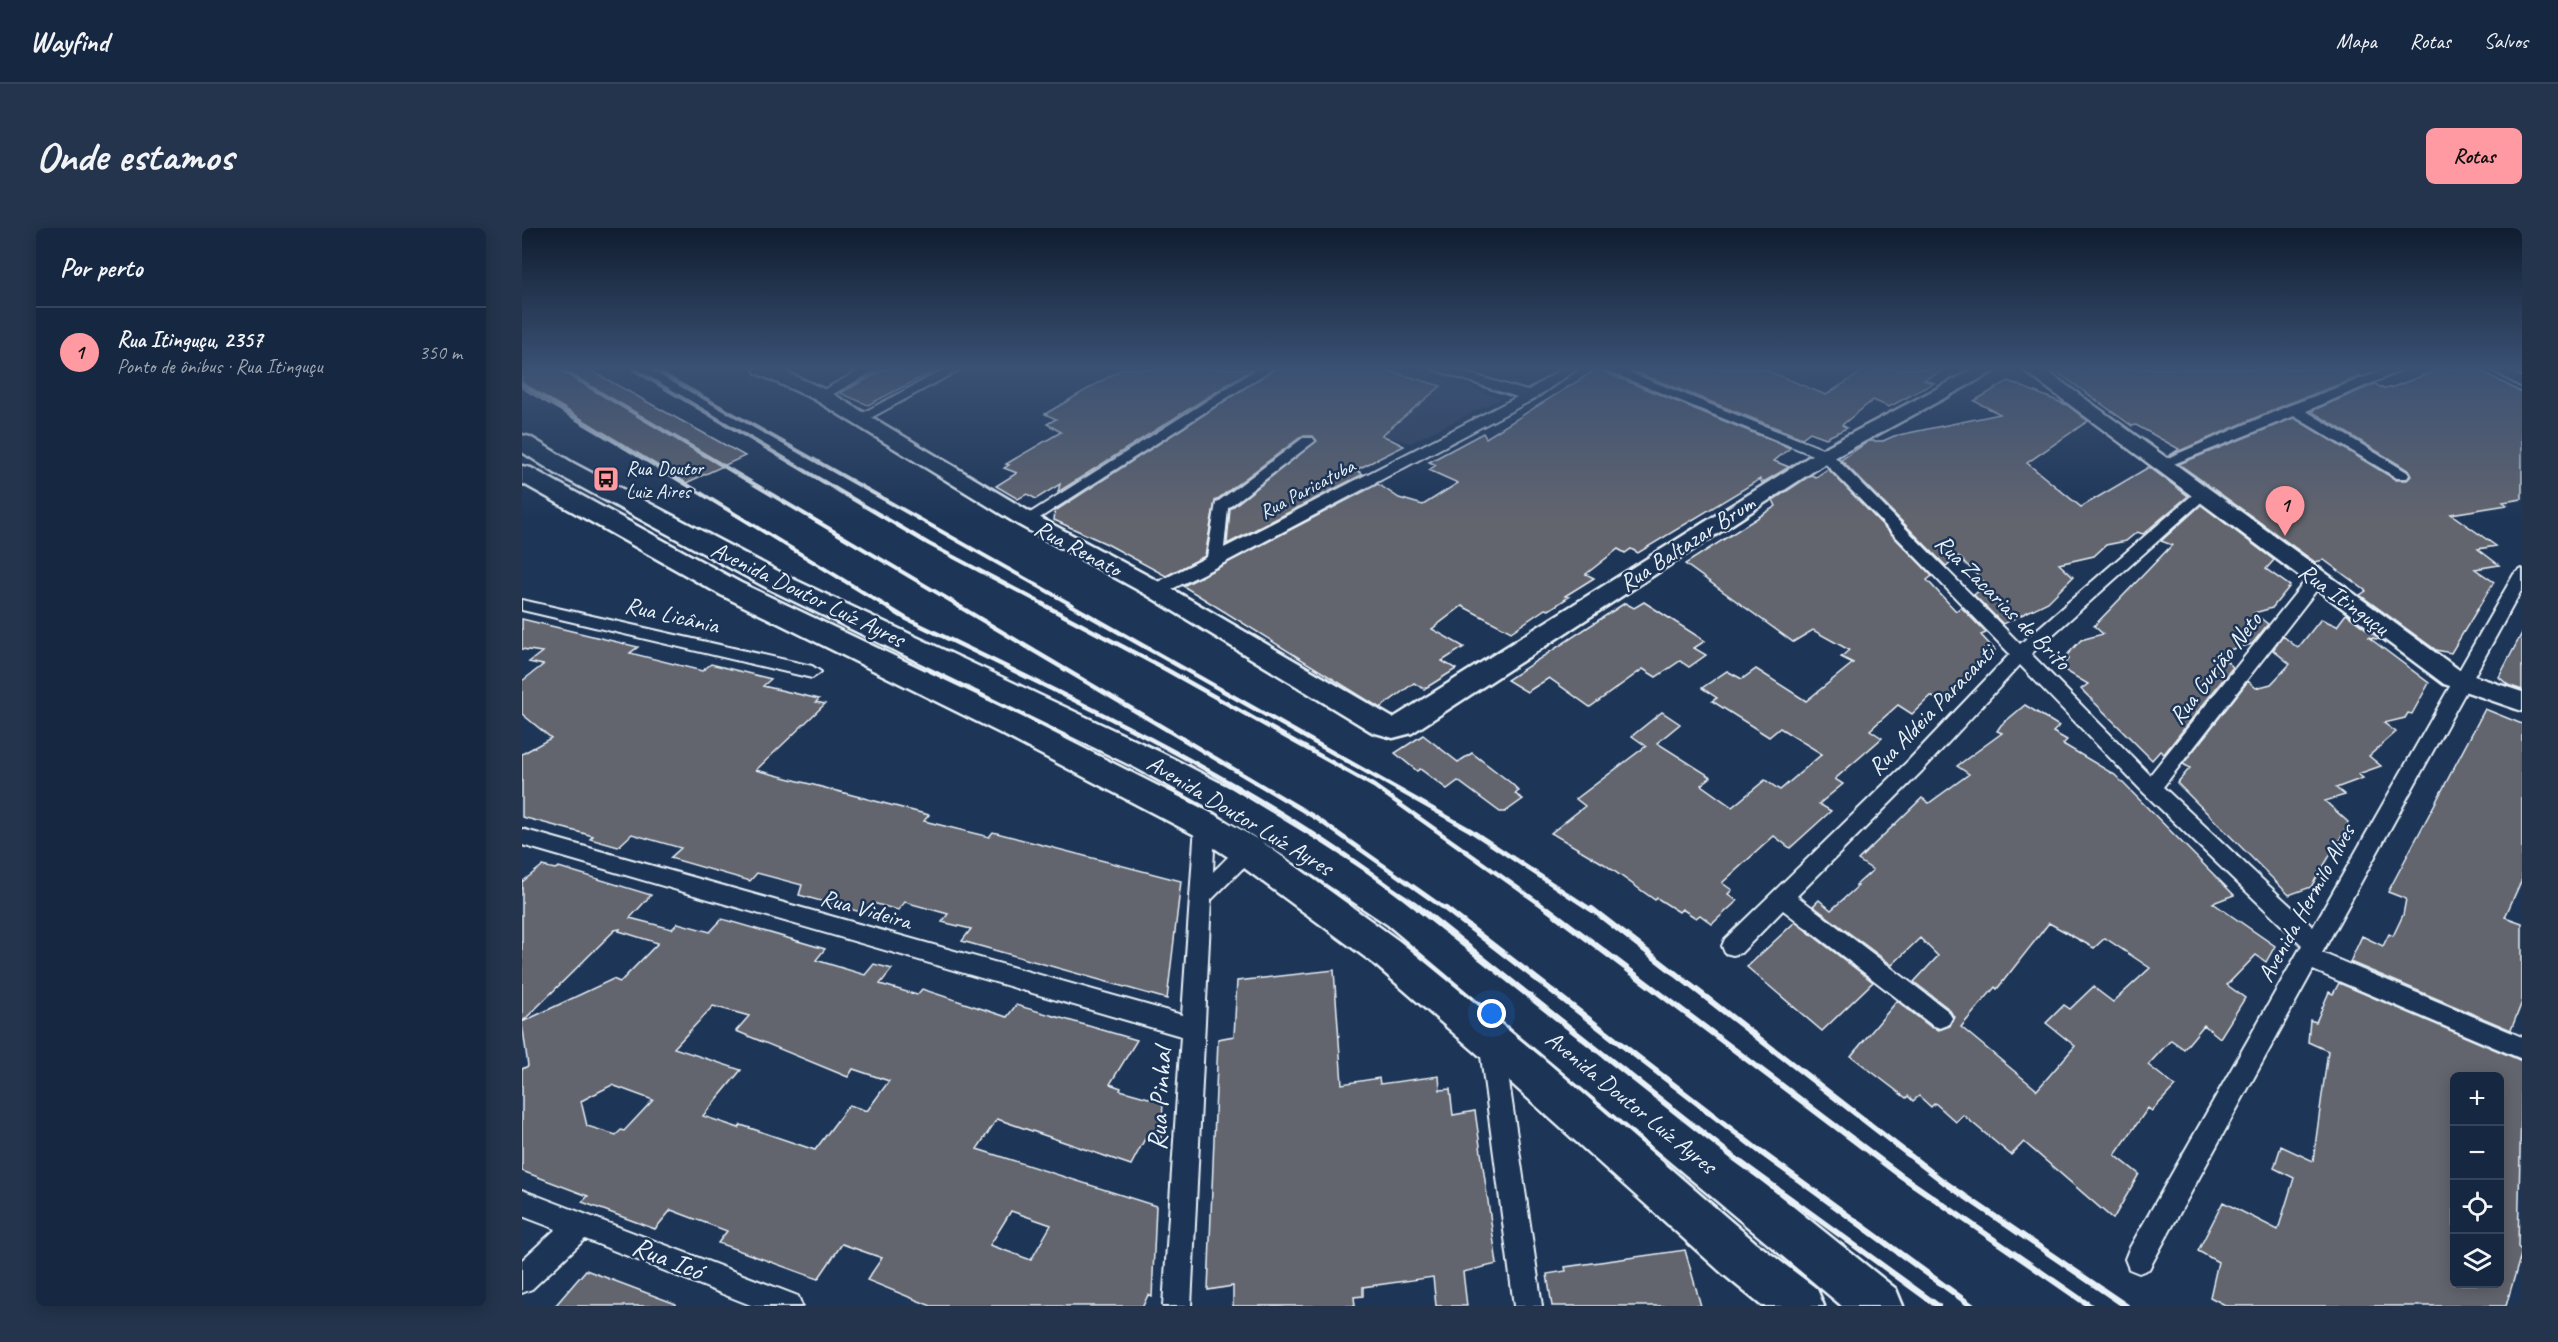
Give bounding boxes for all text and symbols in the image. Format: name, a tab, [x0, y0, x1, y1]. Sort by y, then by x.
text: Wayfind	[30, 24, 109, 59]
text: Mapa	[2336, 28, 2377, 54]
text: Rotas	[2410, 28, 2451, 54]
text: Salvos	[2484, 28, 2528, 54]
button: Rotas	[2426, 128, 2522, 184]
text: Onde estamos	[36, 130, 233, 183]
text: Por perto	[60, 251, 142, 284]
text: Rua Itinguçu, 2357	[117, 326, 263, 354]
text: 1	[75, 340, 84, 365]
text: 350 m	[419, 340, 462, 365]
text: Ponto de ônibus · Rua Itinguçu	[117, 354, 323, 379]
street label: Rua Paricatuba	[1255, 453, 1360, 525]
place label: Rua Doutor Luiz Aires	[626, 456, 705, 504]
bus stop icon: Rua Doutor Luiz Aires	[591, 464, 621, 494]
pin: 1	[2266, 486, 2304, 536]
street label: Rua Baltazar Brum	[1613, 488, 1761, 598]
street label: Rua Renato	[1029, 513, 1129, 584]
street label: Rua Zacarias de Brito	[1929, 528, 2078, 677]
street label: Avenida Doutor Luíz Ayres	[706, 534, 912, 655]
street label: Rua Itinguçu	[2293, 556, 2397, 643]
street label: Rua Licânia	[622, 590, 723, 641]
street label: Rua Gurjão Neto	[2162, 605, 2269, 730]
street label: Rua Aldeia Paracanti	[1861, 636, 2003, 782]
street label: Avenida Doutor Luíz Ayres	[1142, 748, 1341, 884]
street label: Avenida Hermilo Alves	[2250, 817, 2363, 987]
street label: Rua Videira	[817, 882, 917, 937]
your location	[1477, 999, 1506, 1028]
street label: Avenida Doutor Luíz Ayres	[1539, 1024, 1725, 1182]
street label: Rua Pinhal	[1139, 1041, 1179, 1151]
map controls	[2450, 1072, 2504, 1288]
button: +	[2450, 1072, 2504, 1126]
button: −	[2450, 1126, 2504, 1180]
button: locate	[2450, 1180, 2504, 1234]
street label: Rua Icó	[627, 1228, 712, 1289]
button: layers	[2450, 1234, 2504, 1288]

